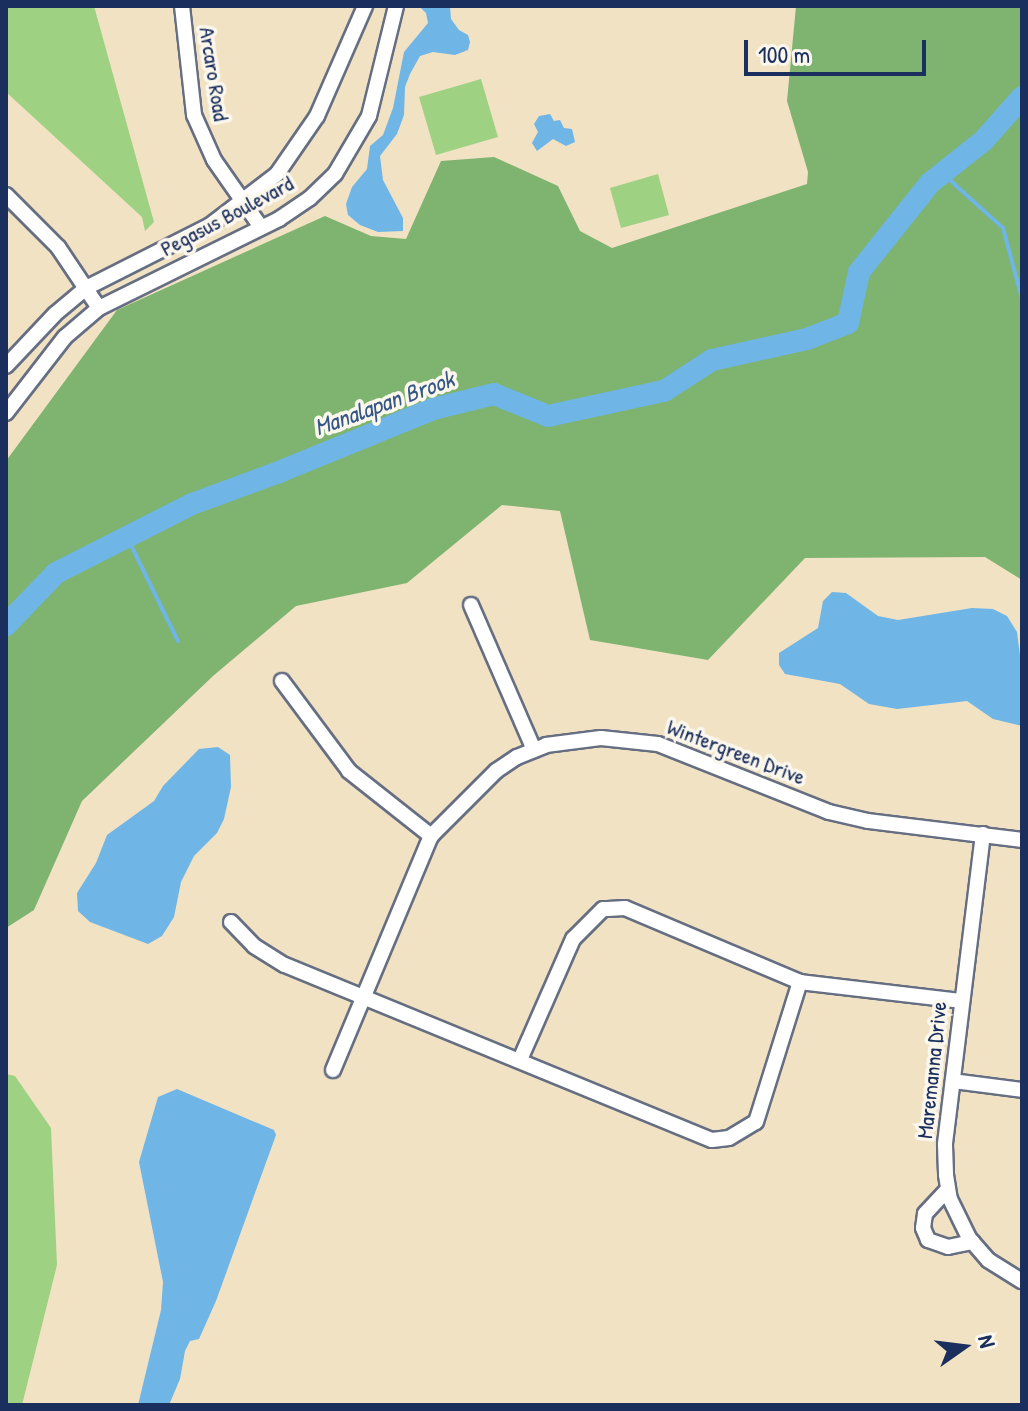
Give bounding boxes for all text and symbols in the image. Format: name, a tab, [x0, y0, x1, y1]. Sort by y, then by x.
scale bar	[748, 24, 930, 74]
street label: Arcaro Road	[194, 25, 234, 123]
text: 100 m	[758, 38, 810, 70]
street label: Pegasus Boulevard	[156, 170, 298, 262]
water label: Manalapan Brook	[310, 364, 458, 442]
street label: Wintergreen Drive	[663, 714, 809, 790]
street label: Maremanna Drive	[912, 1000, 952, 1140]
north arrow	[924, 1307, 1004, 1387]
text: N	[971, 1332, 1003, 1351]

